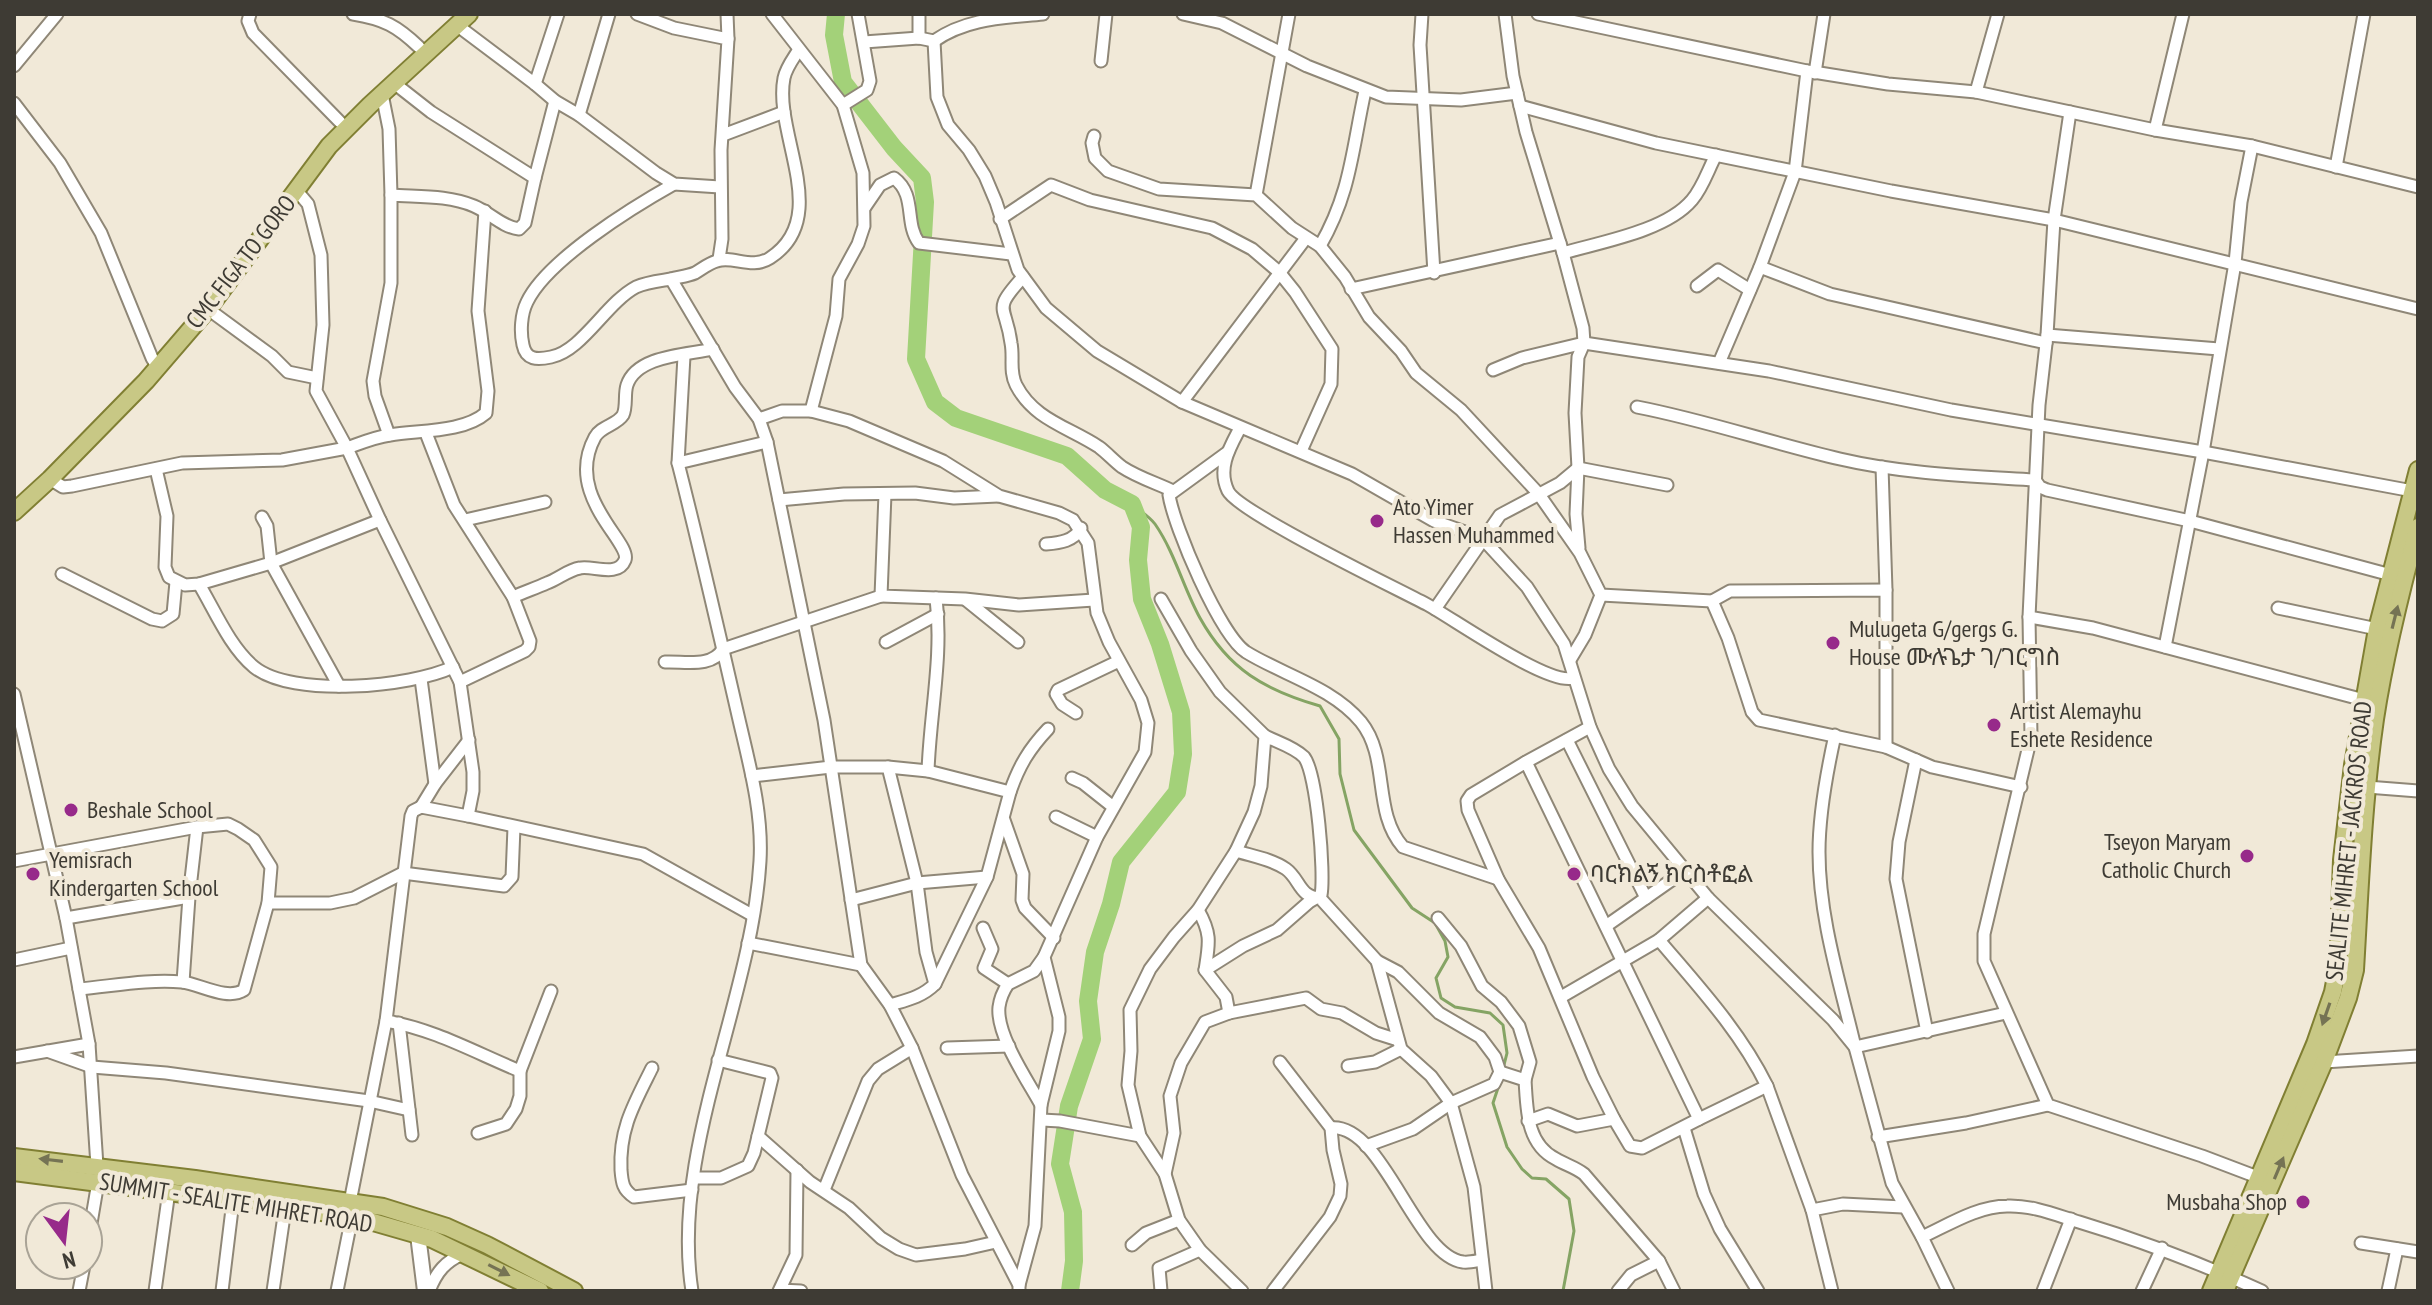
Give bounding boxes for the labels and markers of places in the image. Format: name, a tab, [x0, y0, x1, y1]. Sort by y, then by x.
place label: Ato Yimer Hassen Muhammed	[1393, 491, 1555, 550]
marker: Ato Yimer Hassen Muhammed	[1368, 512, 1386, 530]
place label: Mulugeta G/gergs G. House ሙሉጌታ ገ/ገርግስ	[1849, 613, 2060, 672]
marker: Mulugeta G/gergs G. House ሙሉጌታ ገ/ገርግስ	[1824, 634, 1842, 652]
place label: Artist Alemayhu Eshete Residence	[2010, 695, 2153, 754]
marker: Artist Alemayhu Eshete Residence	[1985, 716, 2003, 734]
place label: Beshale School	[87, 794, 213, 825]
marker: Beshale School	[62, 801, 80, 819]
place label: Tseyon Maryam Catholic Church	[2102, 826, 2231, 885]
place label: Yemisrach Kindergarten School	[49, 844, 219, 903]
marker: Tseyon Maryam Catholic Church	[2238, 847, 2256, 865]
place label: ባርክልኝ ክርስቶፎል	[1590, 858, 1753, 889]
marker: Yemisrach Kindergarten School	[24, 865, 42, 883]
marker: ባርክልኝ ክርስቶፎል	[1565, 865, 1583, 883]
place label: Musbaha Shop	[2166, 1186, 2287, 1217]
marker: Musbaha Shop	[2294, 1193, 2312, 1211]

